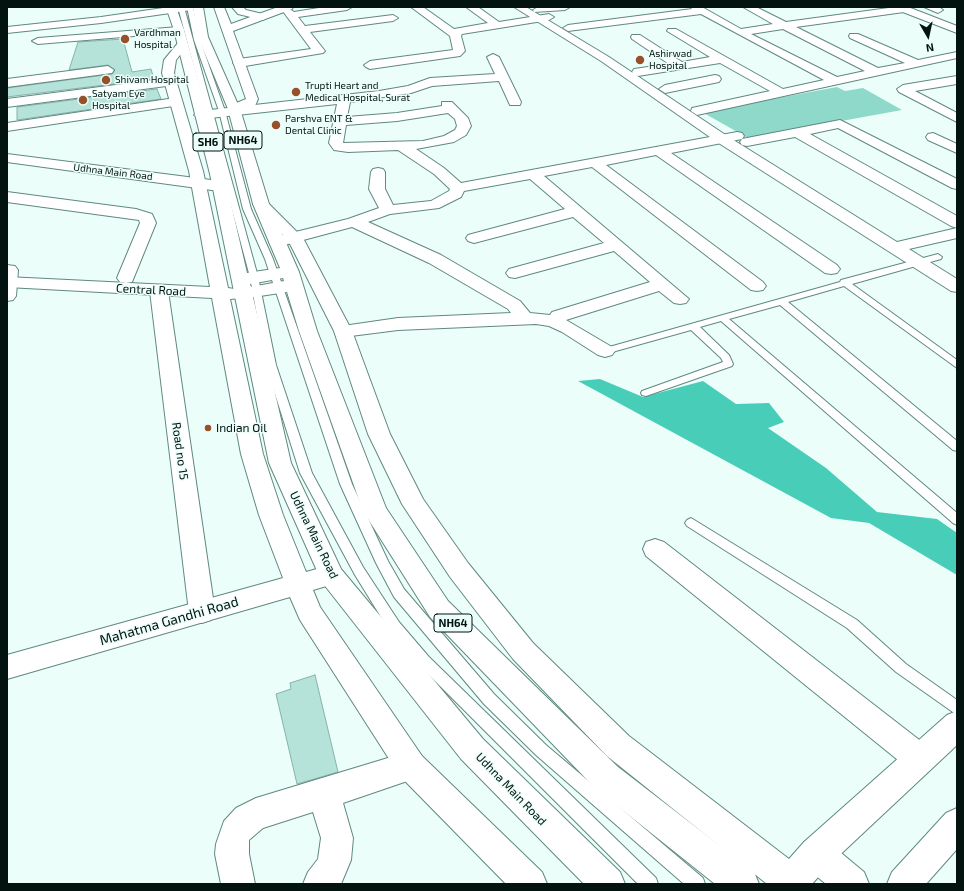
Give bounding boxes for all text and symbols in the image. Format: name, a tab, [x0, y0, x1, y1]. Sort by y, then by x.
north arrow	[908, 16, 948, 56]
place label: Vardhman Hospital	[134, 27, 181, 50]
marker: Vardhman Hospital	[119, 33, 131, 45]
text: N	[925, 41, 935, 55]
place label: Ashirwad Hospital	[649, 48, 692, 72]
marker: Ashirwad Hospital	[634, 54, 646, 66]
marker: Shivam Hospital	[100, 74, 112, 86]
place label: Shivam Hospital	[115, 74, 189, 86]
place label: Trupti Heart and Medical Hospital, Surat	[305, 80, 410, 104]
marker: Trupti Heart and Medical Hospital, Surat	[290, 86, 302, 98]
place label: Satyam Eye Hospital	[92, 88, 145, 112]
marker: Satyam Eye Hospital	[77, 94, 89, 106]
place label: Parshva ENT & Dental Clinic	[285, 113, 353, 136]
marker: Parshva ENT & Dental Clinic	[270, 119, 282, 131]
road number: NH64	[224, 131, 262, 149]
road number: SH6	[193, 133, 223, 151]
street label: Udhna Main Road	[73, 161, 153, 183]
street label: Central Road	[116, 281, 186, 299]
street label: Road no 15	[169, 421, 191, 481]
place label: Indian Oil	[216, 421, 267, 435]
marker: Indian Oil	[203, 423, 213, 433]
street label: Udhna Main Road	[287, 489, 341, 581]
street label: Mahatma Gandhi Road	[98, 593, 240, 649]
road number: NH64	[434, 614, 472, 632]
street label: Udhna Main Road	[473, 750, 549, 828]

